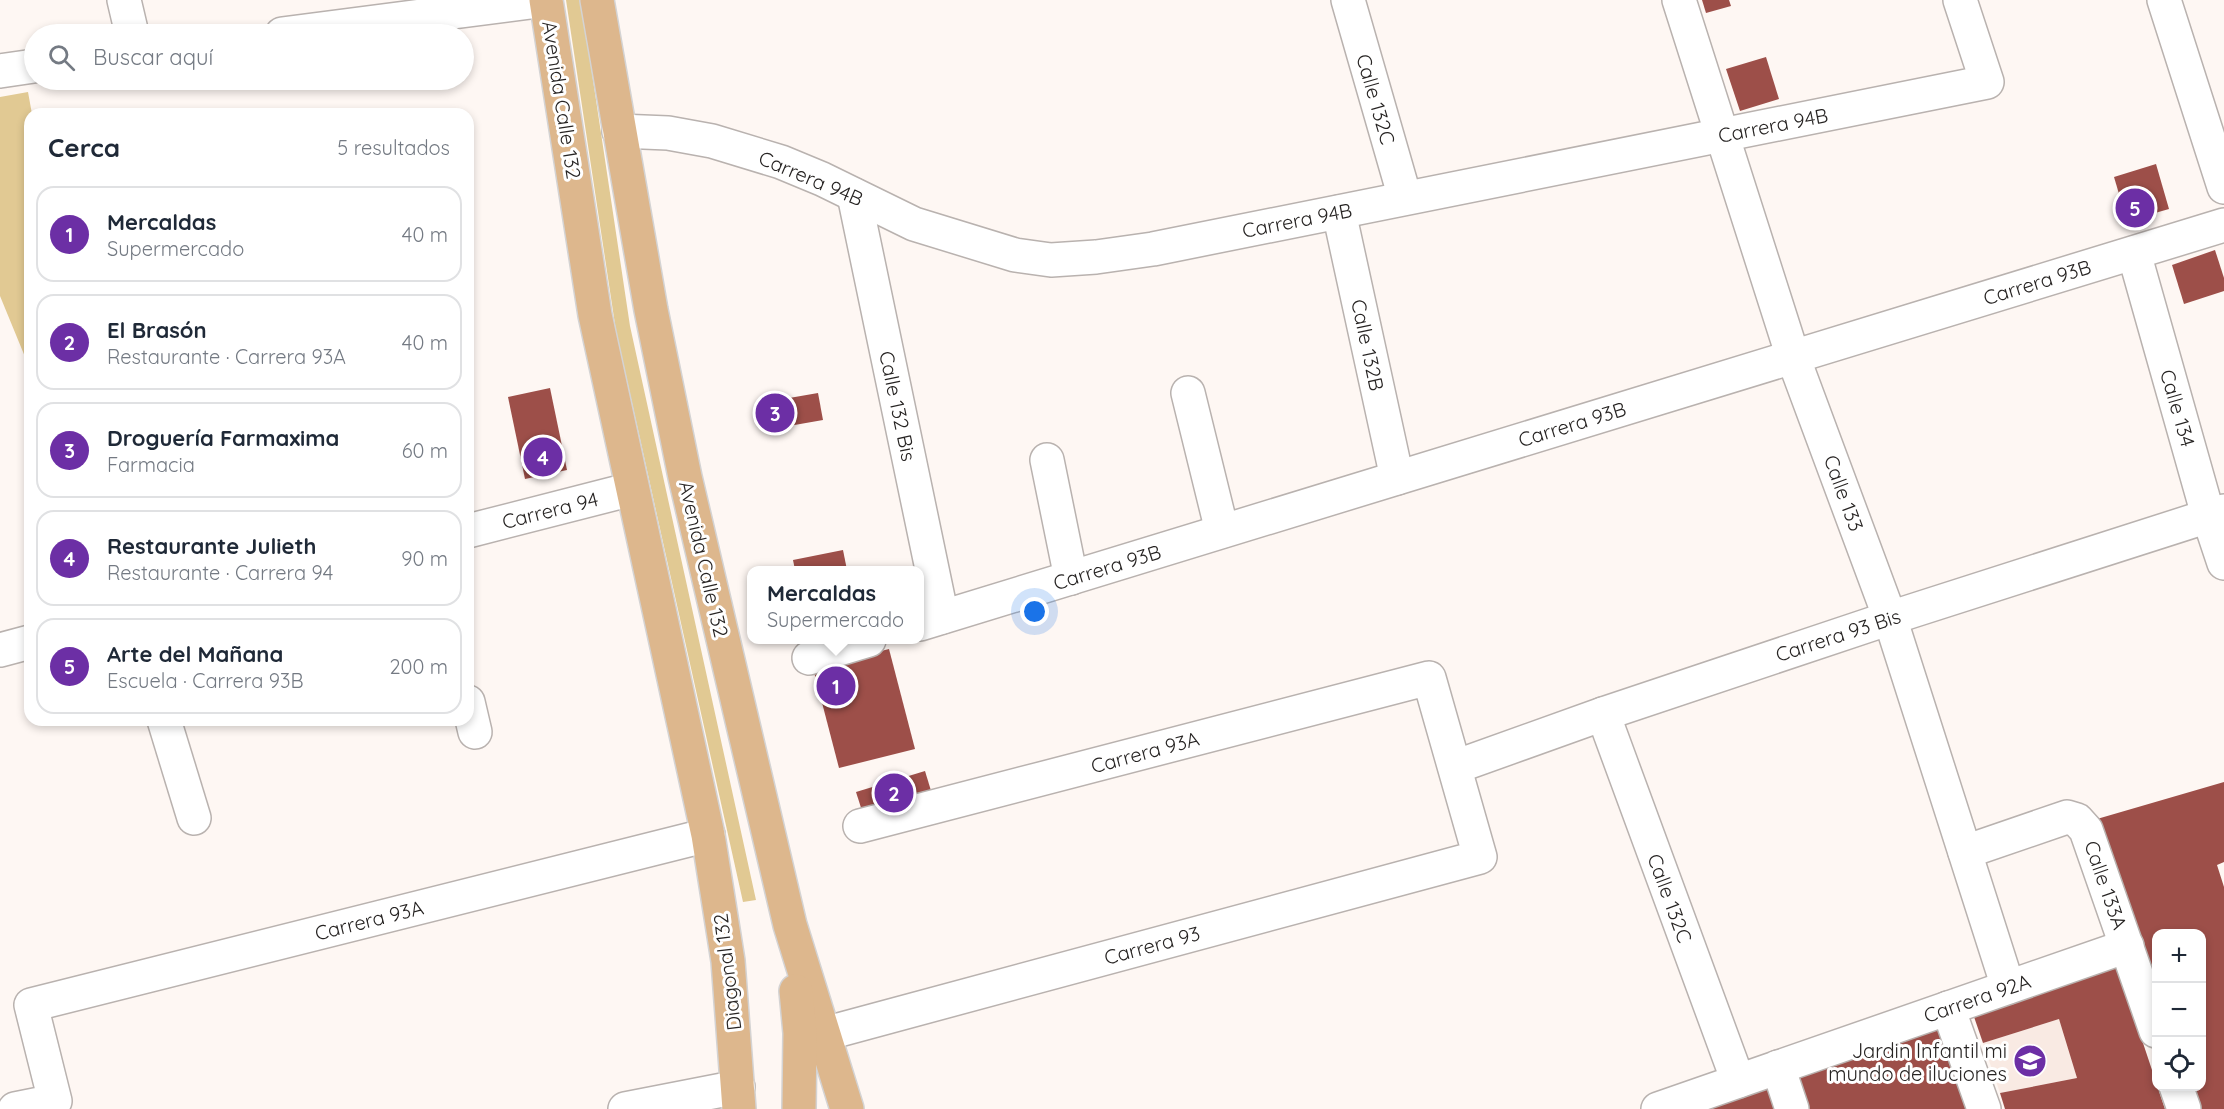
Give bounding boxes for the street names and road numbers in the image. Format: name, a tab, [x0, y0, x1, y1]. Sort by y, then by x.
street label: Avenida Calle 132	[537, 19, 587, 181]
street label: Calle 132C	[1351, 51, 1401, 147]
street label: Carrera 94B	[1716, 102, 1830, 148]
street label: Carrera 94B	[755, 145, 867, 211]
street label: Carrera 94B	[1240, 197, 1354, 243]
street label: Carrera 93B	[1980, 254, 2094, 310]
street label: Calle 132B	[1346, 297, 1390, 393]
street label: Calle 132 Bis	[874, 349, 922, 463]
street label: Calle 134	[2155, 366, 2201, 450]
street label: Carrera 93B	[1515, 396, 1629, 452]
street label: Calle 133	[1819, 451, 1869, 535]
street label: Avenida Calle 132	[674, 478, 734, 640]
street label: Carrera 94	[499, 486, 601, 534]
street label: Carrera 93B	[1050, 539, 1164, 595]
street label: Carrera 93 Bis	[1772, 603, 1904, 667]
street label: Carrera 93A	[1088, 726, 1202, 778]
street label: Calle 133A	[2079, 837, 2133, 933]
street label: Calle 132C	[1642, 850, 1698, 946]
street label: Carrera 93A	[312, 894, 426, 946]
street label: Diagonal 132	[707, 912, 747, 1032]
street label: Carrera 93	[1101, 920, 1203, 970]
street label: Carrera 92A	[1920, 968, 2034, 1028]

